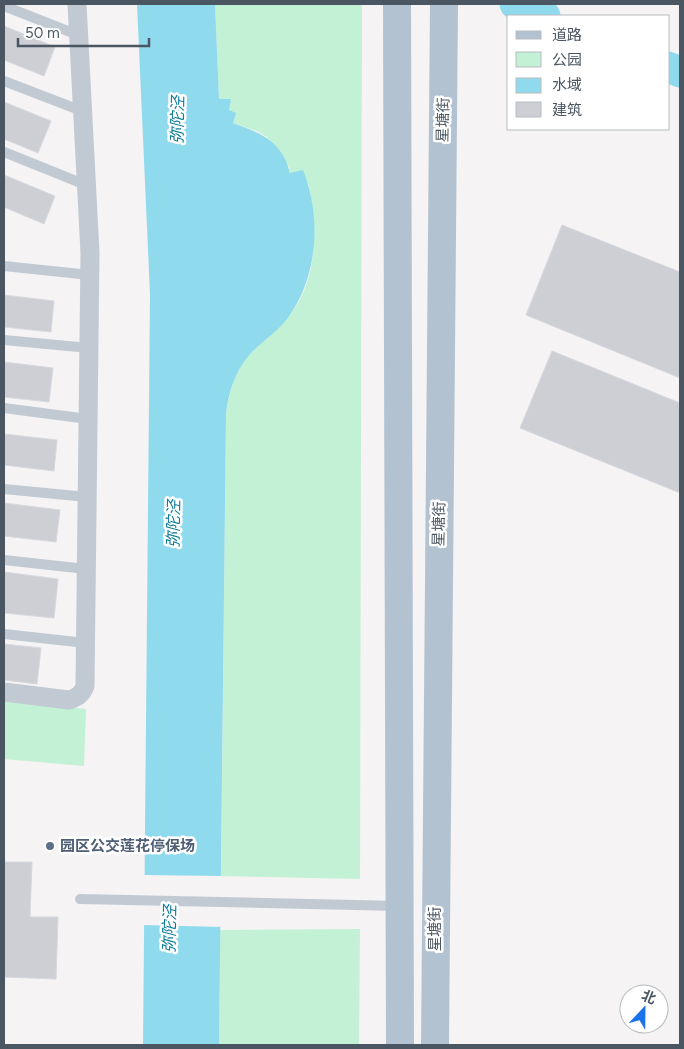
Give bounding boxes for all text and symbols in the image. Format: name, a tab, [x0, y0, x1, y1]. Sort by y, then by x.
scale bar	[18, 15, 149, 47]
legend	[507, 15, 669, 130]
text: 50 m	[25, 24, 60, 42]
text: 道路	[552, 26, 582, 44]
text: 公园	[552, 51, 582, 69]
text: 水域	[552, 76, 582, 94]
water label: 弥陀泾	[168, 94, 187, 144]
street label: 星塘街	[434, 97, 452, 143]
text: 建筑	[552, 101, 582, 119]
water label: 弥陀泾	[164, 498, 183, 548]
street label: 星塘街	[430, 501, 448, 547]
place label: 园区公交莲花停保场	[60, 837, 195, 855]
marker: 园区公交莲花停保场	[44, 840, 56, 852]
water label: 弥陀泾	[160, 903, 179, 953]
street label: 星塘街	[426, 906, 444, 952]
north arrow	[619, 984, 669, 1034]
text: 北	[639, 987, 658, 1008]

